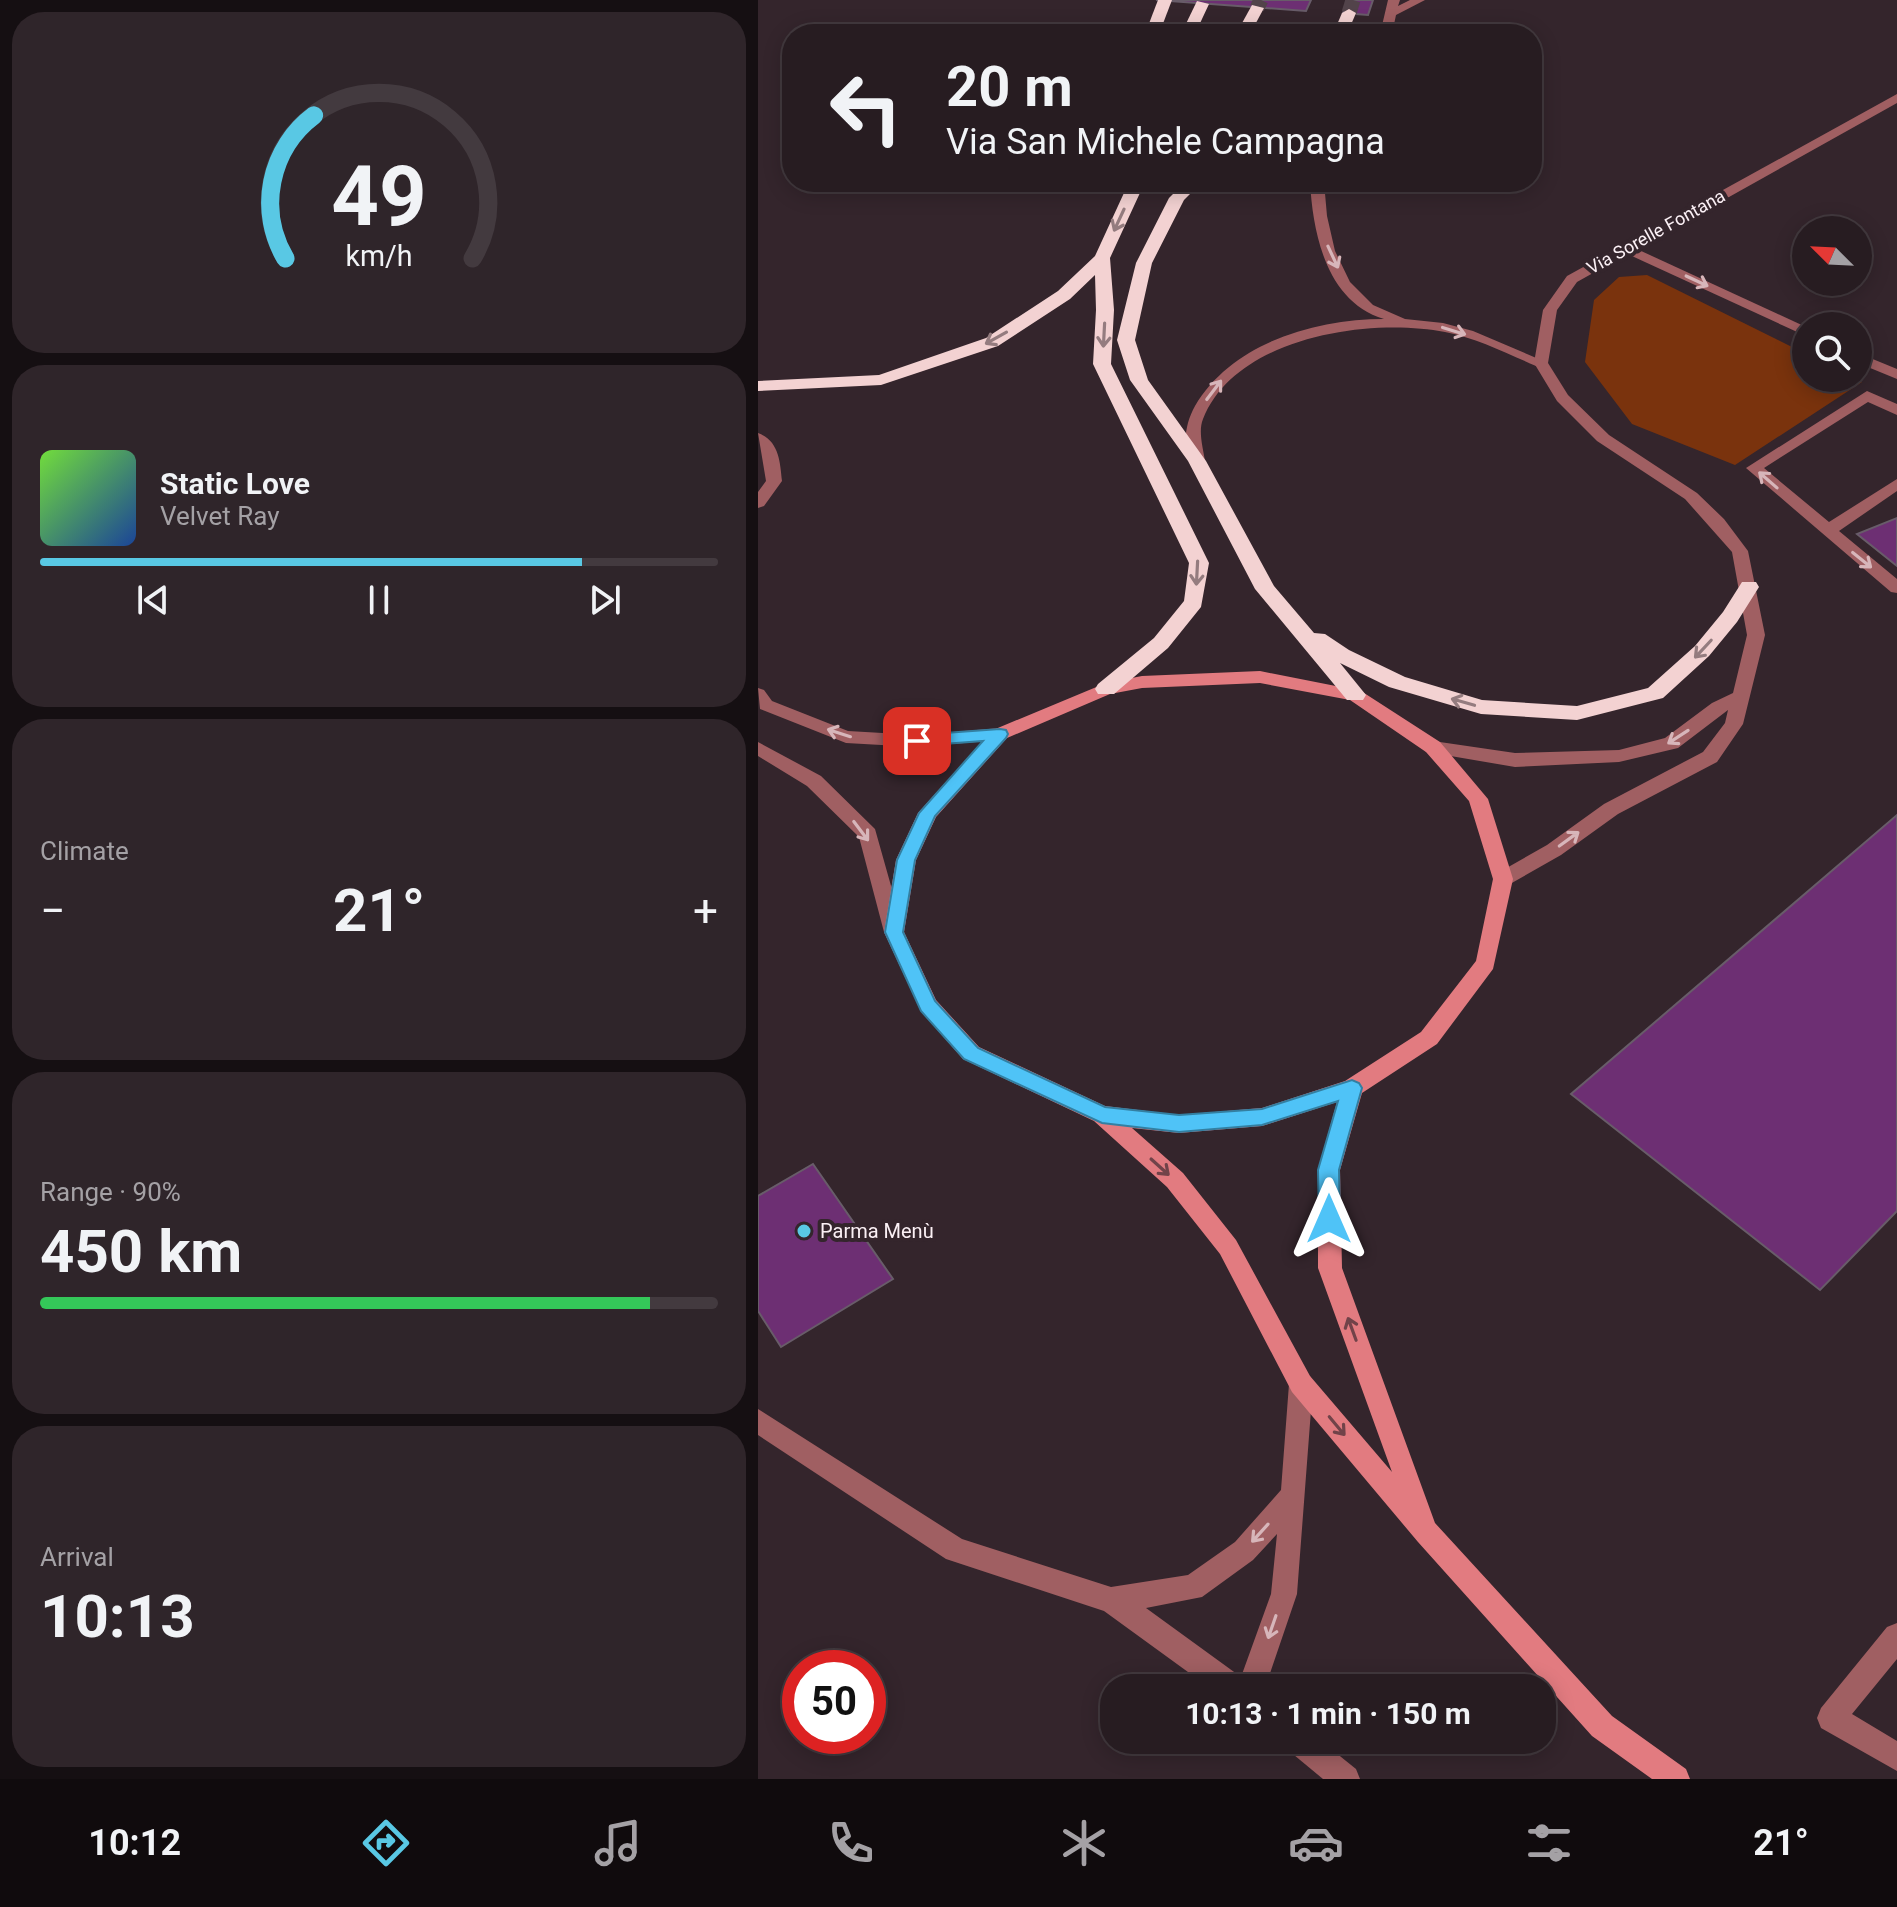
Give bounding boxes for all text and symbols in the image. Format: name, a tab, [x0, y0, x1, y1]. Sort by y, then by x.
text: 20 m	[946, 54, 1073, 120]
icon: left	[814, 56, 918, 160]
text: Via San Michele Campagna	[946, 121, 1385, 163]
text: 49	[331, 147, 427, 244]
street label: Via Sorelle Fontana	[1583, 185, 1728, 278]
one-way arrow	[1111, 207, 1126, 231]
north arrow	[1792, 216, 1872, 296]
map controls	[1792, 216, 1872, 392]
text: km/h	[345, 239, 413, 273]
one-way arrow	[1326, 245, 1341, 269]
one-way arrow	[1684, 274, 1708, 289]
button: search	[1792, 312, 1872, 392]
one-way arrow	[1096, 321, 1111, 348]
one-way arrow	[1441, 324, 1467, 339]
one-way arrow	[985, 331, 1008, 347]
one-way arrow	[1206, 380, 1223, 401]
text: Static Love	[160, 466, 310, 501]
one-way arrow	[1759, 471, 1779, 489]
text: Velvet Ray	[160, 501, 280, 531]
one-way arrow	[1851, 551, 1872, 568]
one-way arrow	[1189, 559, 1204, 586]
icon: previous	[131, 578, 175, 622]
icon: pause	[357, 578, 401, 622]
icon: next	[583, 578, 627, 622]
one-way arrow	[1694, 639, 1712, 659]
one-way arrow	[1451, 694, 1476, 708]
pin	[883, 707, 951, 775]
icon: arrive	[895, 719, 939, 763]
one-way arrow	[826, 725, 852, 740]
one-way arrow	[1667, 728, 1689, 745]
one-way arrow	[853, 820, 870, 841]
one-way arrow	[1558, 831, 1580, 847]
text: Climate	[40, 836, 129, 866]
text: 21°	[333, 875, 425, 946]
text: −	[40, 885, 65, 937]
text: +	[693, 885, 718, 937]
one-way arrow	[1150, 1157, 1170, 1175]
text: Range · 90%	[40, 1177, 181, 1207]
position arrow	[1287, 1177, 1371, 1261]
text: 450 km	[40, 1216, 242, 1287]
place label: Parma Menù	[820, 1219, 934, 1243]
marker: Parma Menù	[795, 1222, 813, 1240]
one-way arrow	[1344, 1317, 1358, 1342]
one-way arrow	[1328, 1416, 1346, 1436]
one-way arrow	[1251, 1522, 1270, 1543]
text: Arrival	[40, 1542, 114, 1572]
text: 10:13	[40, 1581, 195, 1652]
one-way arrow	[1264, 1614, 1279, 1639]
speed limit sign: 50	[782, 1650, 886, 1754]
text: 10:13 · 1 min · 150 m	[1185, 1696, 1471, 1731]
icon: directions	[358, 1815, 414, 1871]
icon: music	[590, 1815, 646, 1871]
icon: phone	[823, 1815, 879, 1871]
icon: climate	[1056, 1815, 1112, 1871]
icon: car	[1288, 1815, 1344, 1871]
icon: filters	[1521, 1815, 1577, 1871]
text: 10:12	[88, 1822, 181, 1864]
text: 21°	[1753, 1822, 1809, 1864]

